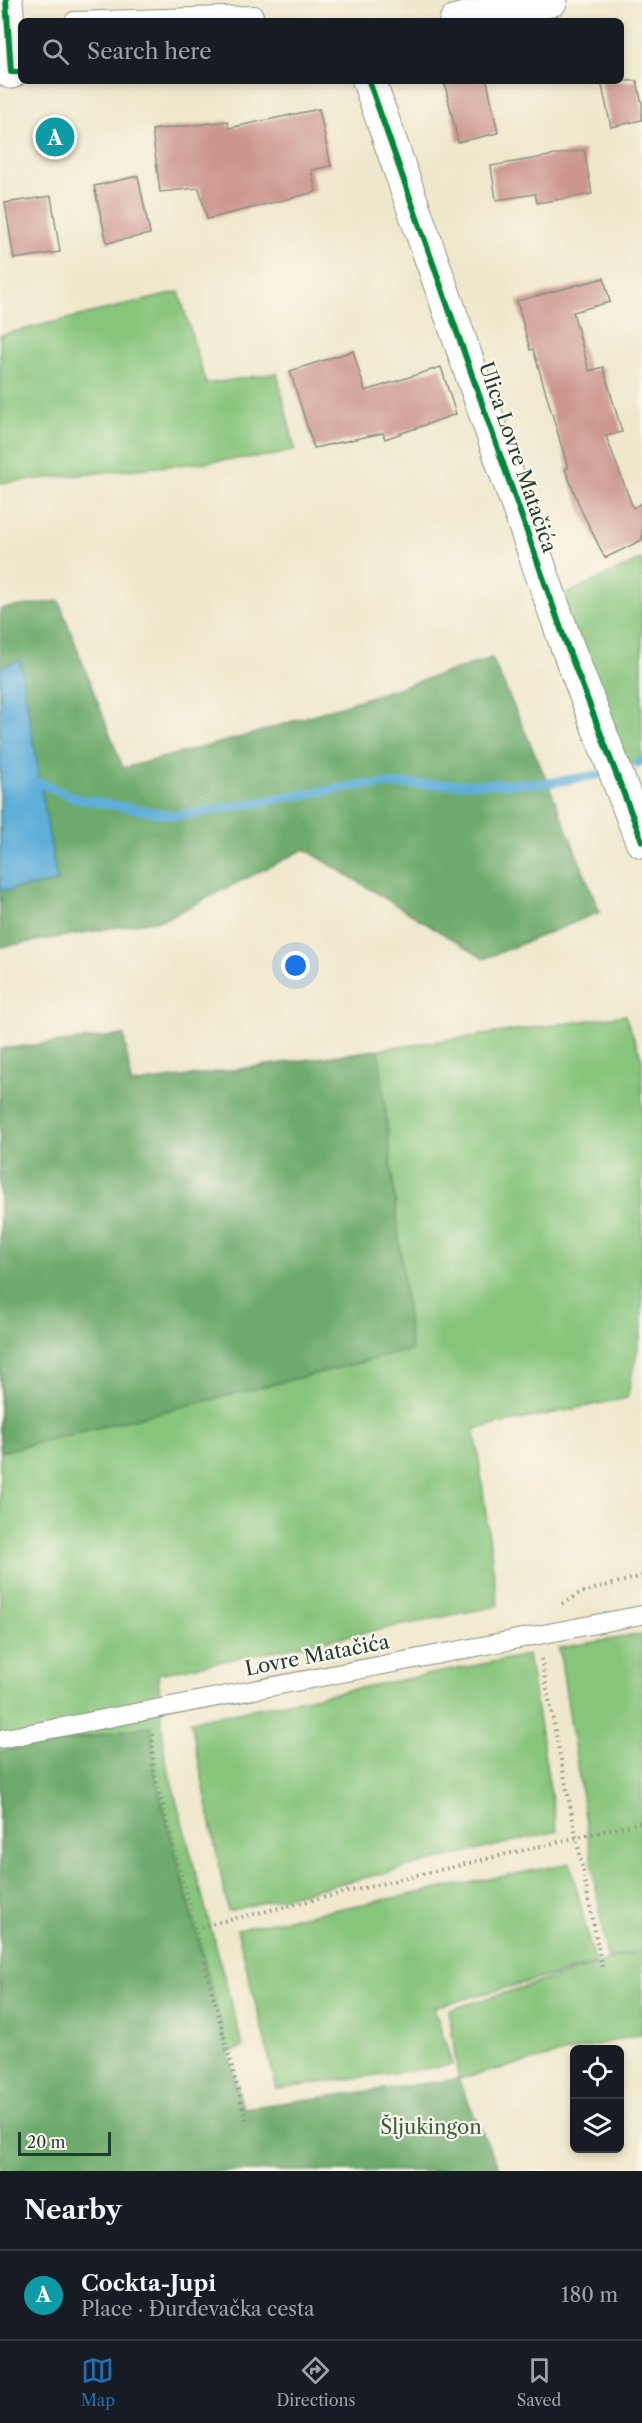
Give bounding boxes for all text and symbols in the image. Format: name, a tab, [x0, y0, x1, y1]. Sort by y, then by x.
search box	[18, 18, 624, 84]
icon: search	[39, 35, 72, 68]
text: Search here	[87, 38, 212, 65]
pin: A	[36, 114, 74, 160]
street label: Ulica Lovre Matačića	[474, 358, 562, 556]
your location	[281, 951, 310, 980]
street label: Lovre Matačića	[243, 1629, 392, 1681]
map controls	[570, 2045, 624, 2153]
button: locate	[570, 2045, 624, 2099]
button: layers	[570, 2099, 624, 2153]
park label: Šljukingon	[380, 2114, 482, 2139]
scale bar	[18, 2129, 111, 2156]
text: 20 m	[27, 2132, 66, 2152]
text: Nearby	[24, 2194, 122, 2226]
text: Cockta-Jupi	[81, 2270, 216, 2297]
text: A	[36, 2283, 51, 2307]
text: 180 m	[561, 2283, 618, 2307]
text: Place · Đurđevačka cesta	[81, 2297, 315, 2321]
tab: Map	[81, 2354, 115, 2410]
tab: Directions	[276, 2354, 355, 2410]
tab: Saved	[517, 2354, 561, 2410]

